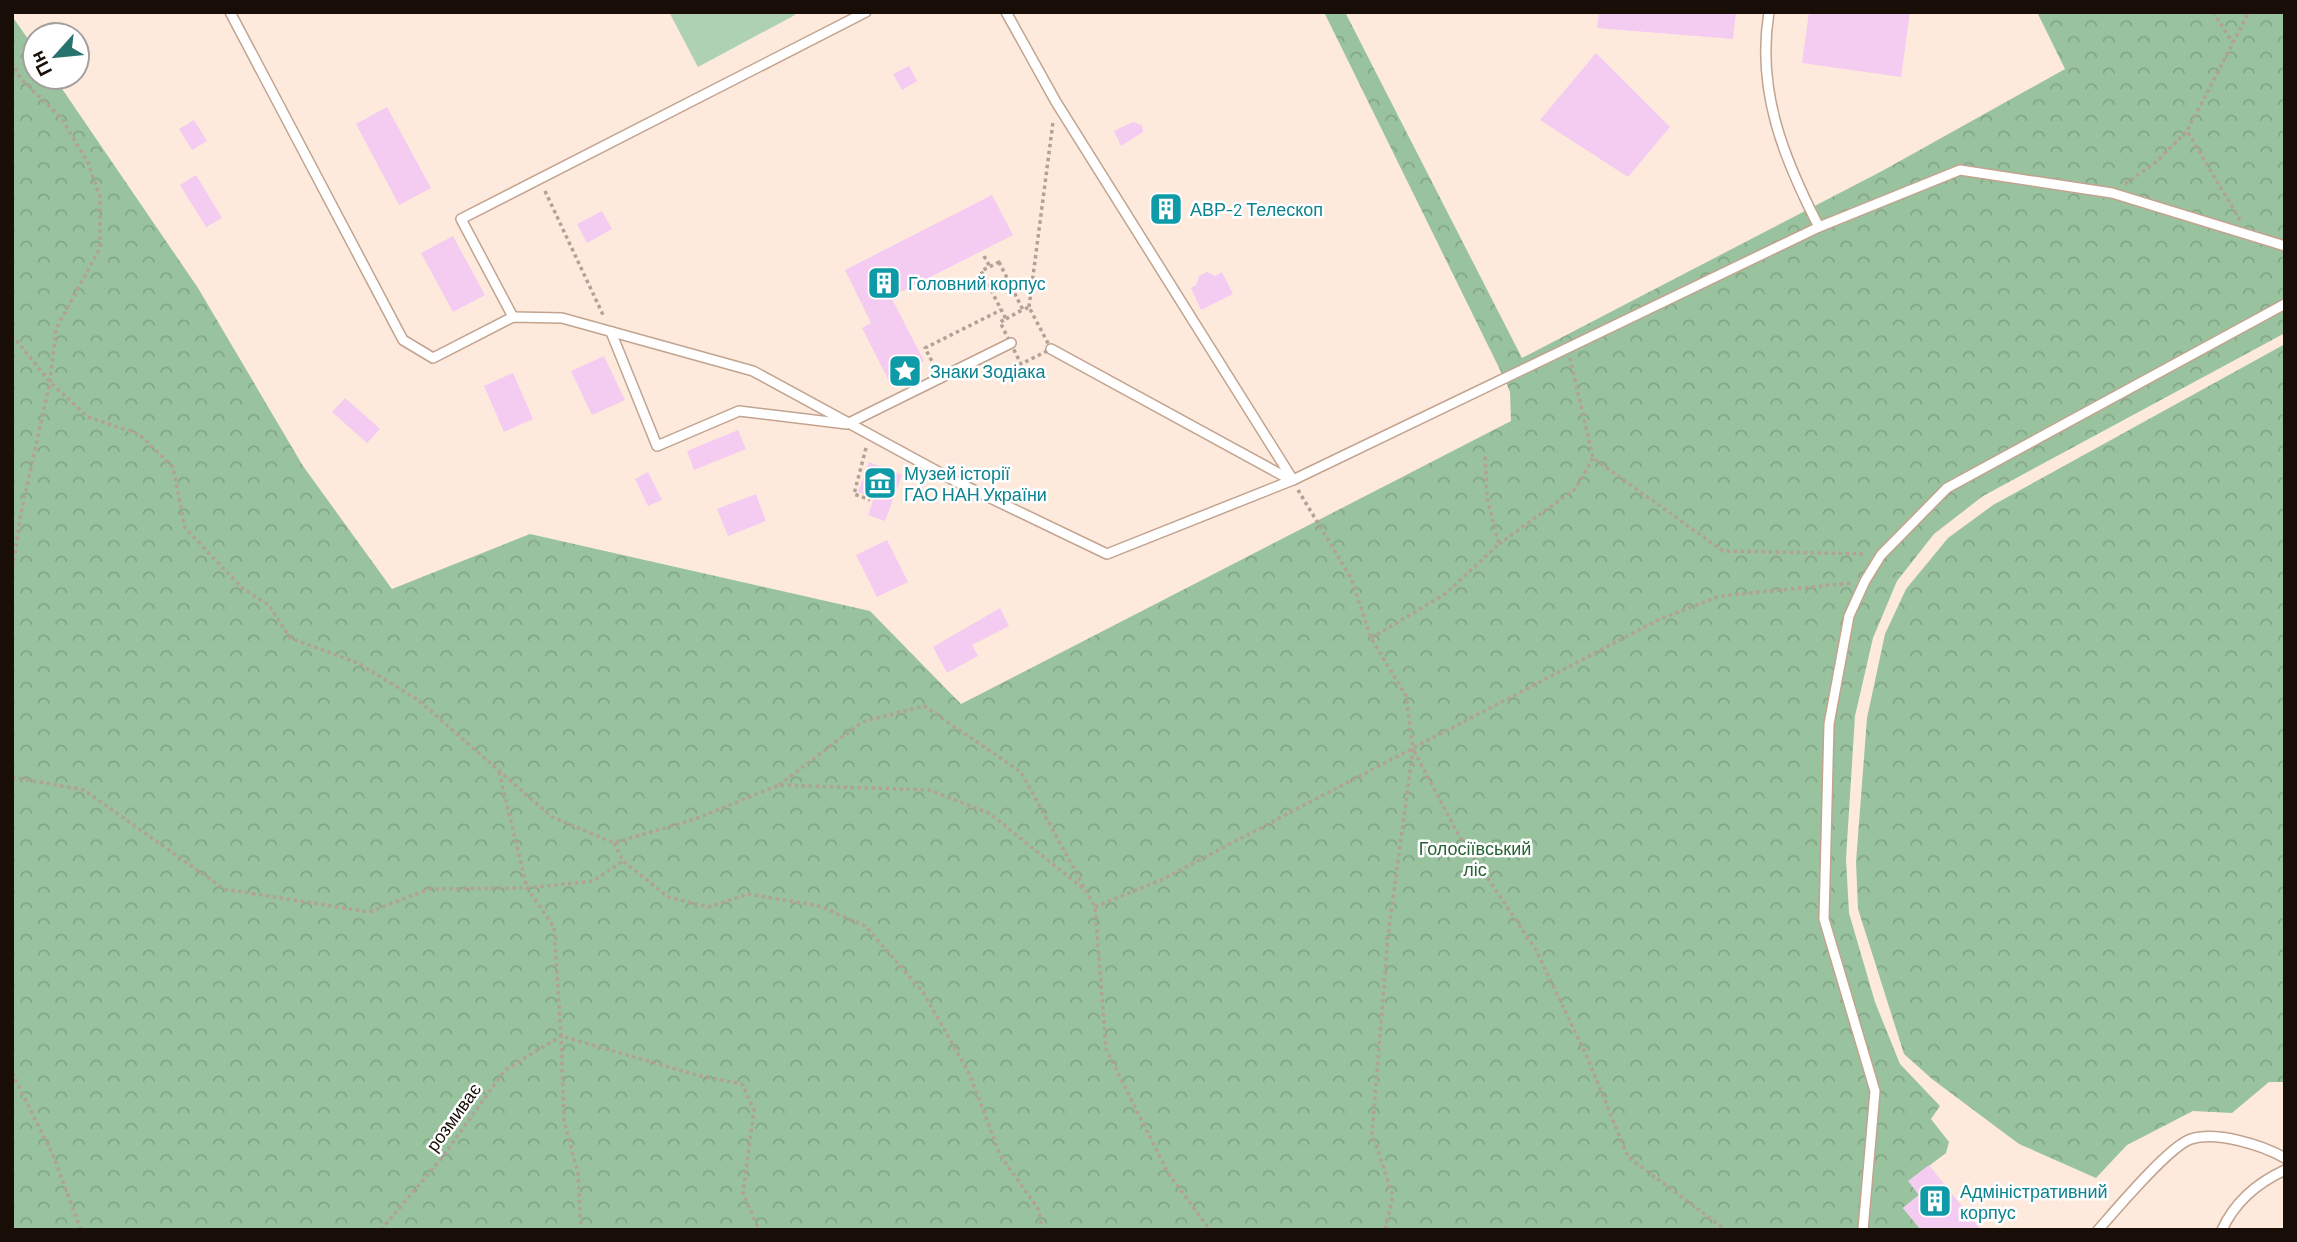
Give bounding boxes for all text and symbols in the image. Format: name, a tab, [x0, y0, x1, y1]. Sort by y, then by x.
north arrow	[21, 21, 91, 91]
text: Пн	[24, 48, 56, 80]
building icon: АВР-2 Телескоп	[1147, 190, 1185, 228]
place label: АВР-2 Телескоп	[1190, 198, 1323, 220]
building icon: Головний корпус	[865, 264, 903, 302]
place label: Головний корпус	[908, 272, 1046, 294]
place icon: Знаки Зодіака	[886, 352, 924, 390]
place label: Знаки Зодіака	[930, 360, 1047, 382]
place label: Музей історії ГАО НАН України	[904, 462, 1047, 505]
museum icon: Музей історії ГАО НАН України	[861, 464, 899, 502]
park label: Голосіївський ліс	[1419, 837, 1531, 880]
street label: розмиває	[421, 1079, 485, 1155]
place label: Адміністративний корпус	[1960, 1180, 2108, 1223]
building icon: Адміністративний корпус	[1916, 1182, 1954, 1220]

